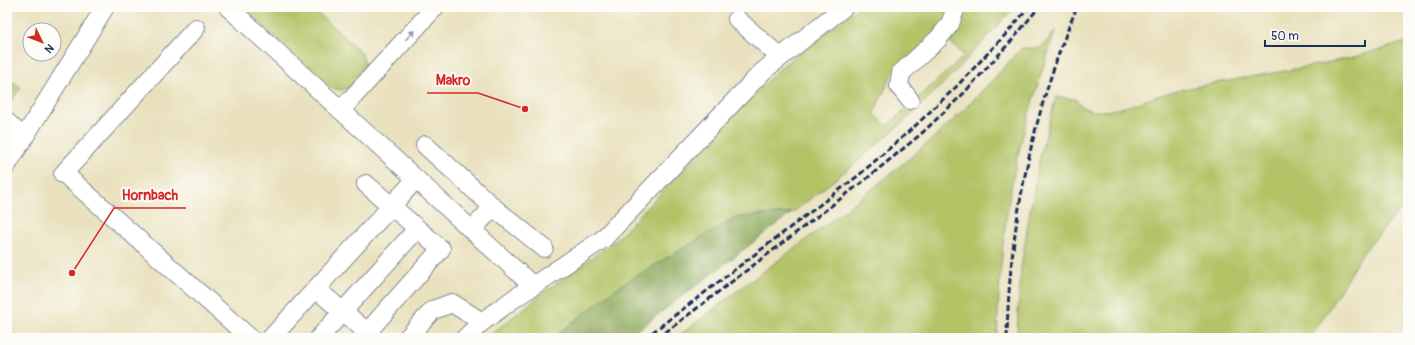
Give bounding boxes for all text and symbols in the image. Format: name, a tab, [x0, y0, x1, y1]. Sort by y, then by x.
north arrow	[22, 22, 62, 62]
scale bar	[1265, 22, 1365, 48]
text: 50 m	[1271, 29, 1299, 44]
one-way arrow	[405, 30, 414, 40]
text: N	[41, 41, 56, 56]
callout: Makro	[427, 67, 478, 93]
text: Makro	[436, 72, 471, 89]
callout: Hornbach	[114, 182, 186, 208]
text: Hornbach	[122, 187, 179, 204]

